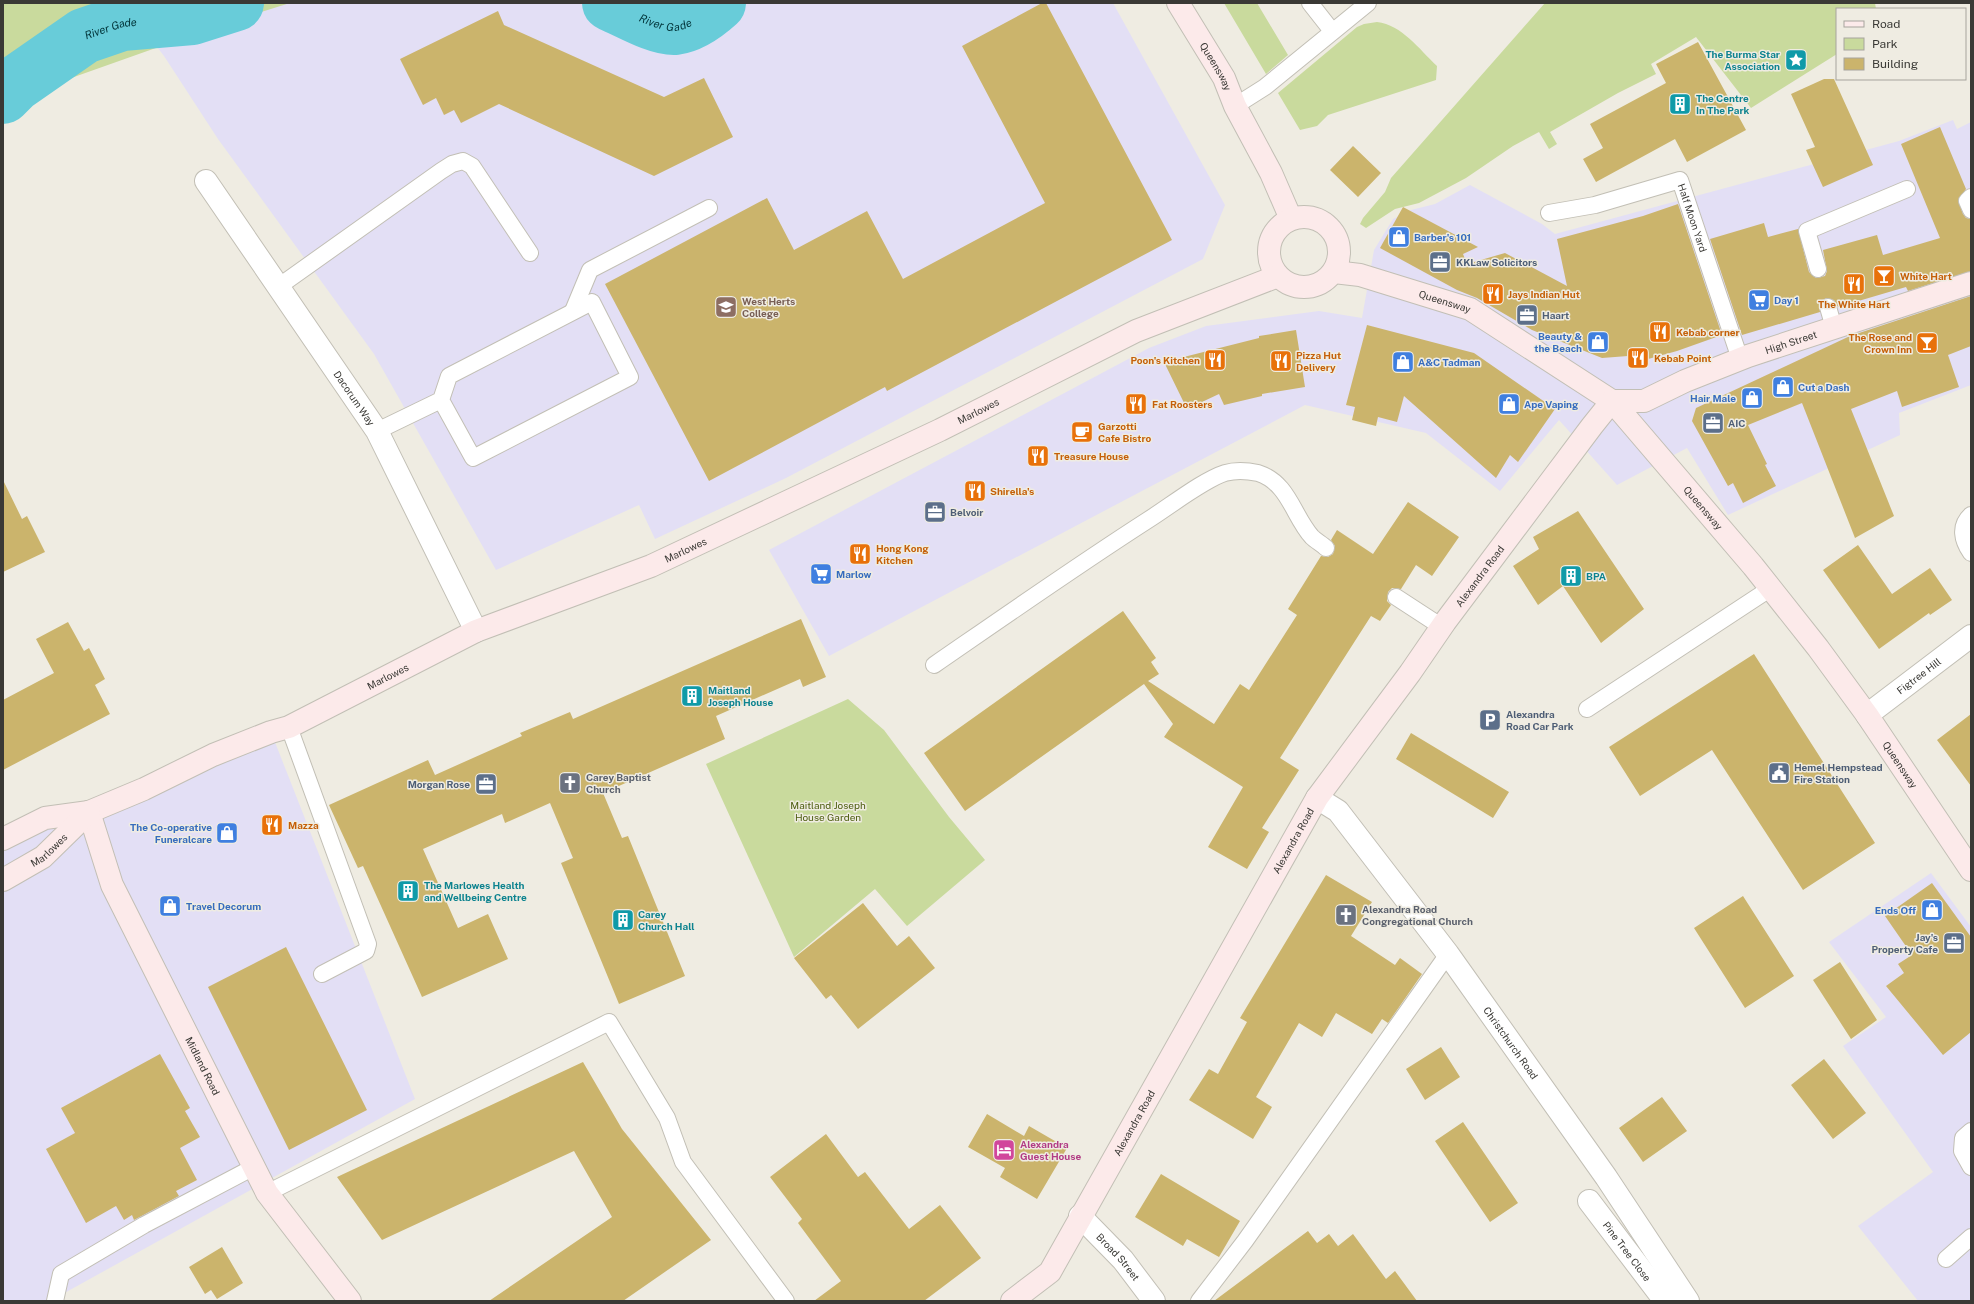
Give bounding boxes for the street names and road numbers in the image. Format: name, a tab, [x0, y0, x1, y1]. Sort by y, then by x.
street label: Queensway	[1197, 40, 1235, 93]
street label: Half Moon Yard	[1676, 182, 1710, 253]
street label: Queensway	[1417, 288, 1473, 315]
street label: High Street	[1763, 328, 1818, 356]
street label: Dacorum Way	[331, 368, 378, 428]
street label: Marlowes	[955, 395, 1001, 426]
street label: Queensway	[1681, 483, 1726, 533]
street label: Marlowes	[663, 535, 708, 565]
street label: Alexandra Road	[1453, 543, 1506, 609]
street label: Figtree Hill	[1894, 655, 1943, 696]
street label: Marlowes	[365, 661, 411, 692]
street label: Queensway	[1880, 739, 1921, 791]
street label: Alexandra Road	[1270, 806, 1316, 875]
street label: Marlowes	[28, 831, 70, 869]
street label: Christchurch Road	[1481, 1004, 1541, 1081]
street label: Midland Road	[183, 1035, 223, 1097]
street label: Alexandra Road	[1111, 1088, 1157, 1158]
street label: Pine Tree Close	[1601, 1219, 1654, 1284]
street label: Broad Street	[1094, 1231, 1142, 1283]

